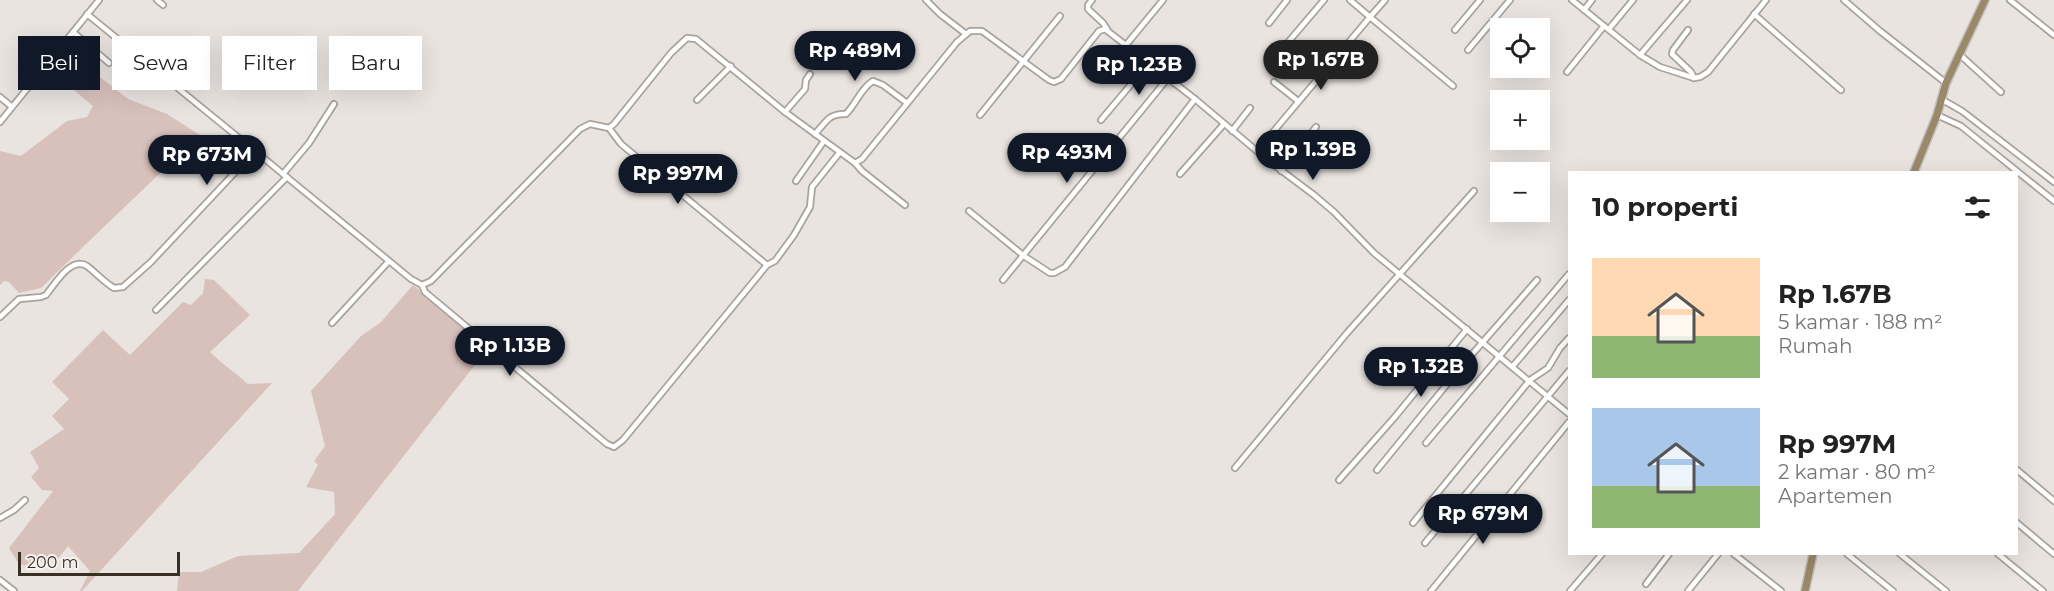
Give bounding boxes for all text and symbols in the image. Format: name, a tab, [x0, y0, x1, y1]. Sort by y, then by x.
map controls	[1490, 18, 1550, 222]
button: locate	[1490, 18, 1550, 78]
pin: Rp 489M	[800, 31, 910, 82]
chip: Beli	[18, 36, 100, 90]
chip: Sewa	[112, 36, 210, 90]
chip: Filter	[222, 36, 317, 90]
chip: Baru	[329, 36, 422, 90]
text: Rp 489M	[808, 38, 902, 62]
pin: Rp 1.67B	[1259, 40, 1383, 91]
pin: Rp 1.23B	[1077, 45, 1201, 96]
text: Rp 1.67B	[1277, 47, 1365, 71]
text: Rp 1.23B	[1096, 52, 1182, 76]
button: +	[1490, 90, 1550, 150]
pin: Rp 1.39B	[1251, 130, 1375, 181]
pin: Rp 493M	[1012, 133, 1122, 184]
pin: Rp 673M	[152, 135, 262, 186]
text: Rp 1.39B	[1269, 137, 1357, 161]
text: Rp 493M	[1021, 140, 1113, 164]
text: Rp 673M	[162, 142, 252, 166]
pin: Rp 997M	[623, 154, 733, 205]
text: Rp 997M	[632, 161, 724, 185]
button: −	[1490, 162, 1550, 222]
text: 10 properti	[1592, 191, 1738, 223]
icon: filters	[1961, 191, 1994, 224]
text: Rp 1.67B	[1778, 278, 1892, 310]
icon: home	[1640, 282, 1712, 354]
text: 5 kamar · 188 m²	[1778, 310, 1942, 334]
pin: Rp 1.13B	[448, 326, 572, 377]
text: Rp 1.13B	[469, 333, 551, 357]
text: Rumah	[1778, 334, 1852, 358]
pin: Rp 1.32B	[1359, 347, 1483, 398]
text: Rp 1.32B	[1378, 354, 1464, 378]
text: Rp 997M	[1778, 428, 1896, 460]
icon: home	[1640, 432, 1712, 504]
text: 2 kamar · 80 m²	[1778, 460, 1936, 484]
text: Apartemen	[1778, 484, 1893, 508]
pin: Rp 679M	[1428, 494, 1538, 545]
text: Rp 679M	[1437, 501, 1529, 525]
scale bar	[18, 549, 180, 576]
text: 200 m	[27, 553, 78, 572]

